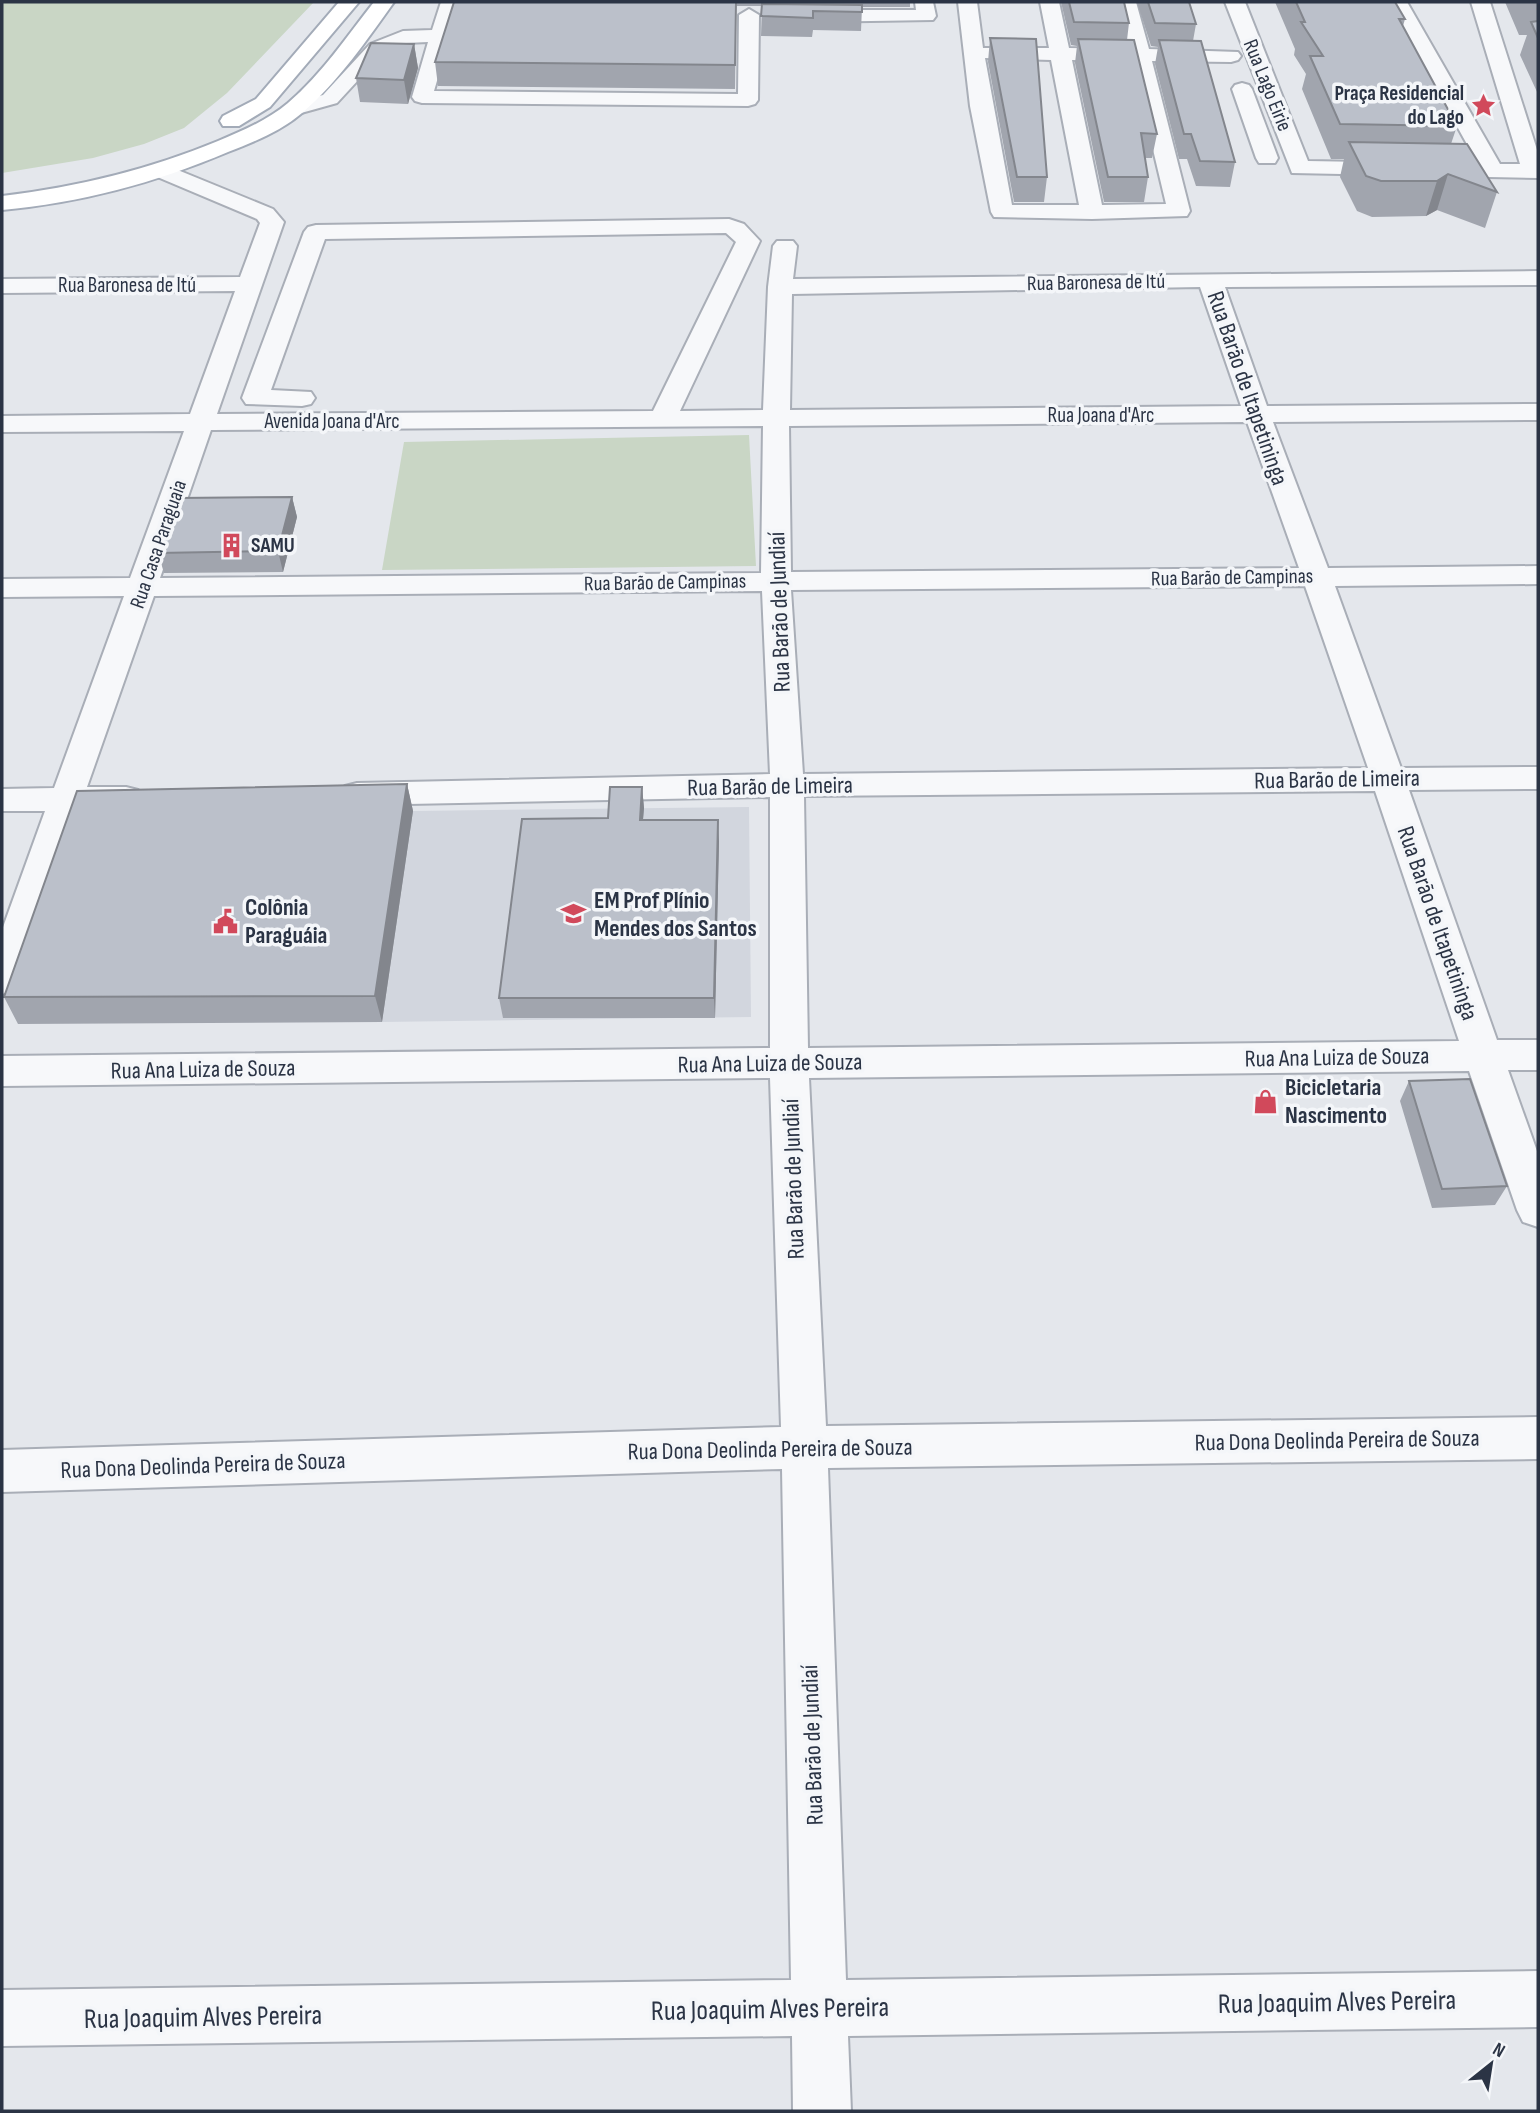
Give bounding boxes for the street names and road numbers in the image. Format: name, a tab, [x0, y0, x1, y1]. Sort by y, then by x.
street label: Rua Lago Eirie	[1238, 36, 1297, 135]
street label: Rua Baronesa de Itú	[1027, 269, 1165, 296]
street label: Rua Baronesa de Itú	[58, 273, 196, 298]
street label: Rua Barão de Itapetininga	[1201, 287, 1294, 489]
street label: Rua Joana d'Arc	[1048, 403, 1154, 428]
street label: Avenida Joana d'Arc	[263, 409, 400, 434]
street label: Rua Casa Paraguaia	[125, 477, 192, 612]
street label: Rua Barão de Jundiaí	[762, 531, 797, 693]
street label: Rua Barão de Campinas	[1151, 564, 1313, 591]
street label: Rua Barão de Campinas	[584, 569, 746, 596]
street label: Rua Barão de Limeira	[1254, 764, 1420, 795]
street label: Rua Barão de Limeira	[687, 771, 853, 802]
street label: Rua Barão de Itapetininga	[1391, 822, 1484, 1024]
street label: Rua Ana Luiza de Souza	[1244, 1041, 1430, 1074]
street label: Rua Ana Luiza de Souza	[677, 1047, 863, 1080]
street label: Rua Ana Luiza de Souza	[110, 1053, 296, 1086]
street label: Rua Barão de Jundiaí	[776, 1098, 811, 1260]
street label: Rua Dona Deolinda Pereira de Souza	[1194, 1424, 1480, 1457]
street label: Rua Dona Deolinda Pereira de Souza	[627, 1433, 913, 1466]
street label: Rua Dona Deolinda Pereira de Souza	[60, 1446, 346, 1485]
street label: Rua Barão de Jundiaí	[795, 1664, 830, 1826]
street label: Rua Joaquim Alves Pereira	[1218, 1984, 1456, 2021]
street label: Rua Joaquim Alves Pereira	[651, 1991, 889, 2028]
street label: Rua Joaquim Alves Pereira	[84, 1999, 322, 2036]

